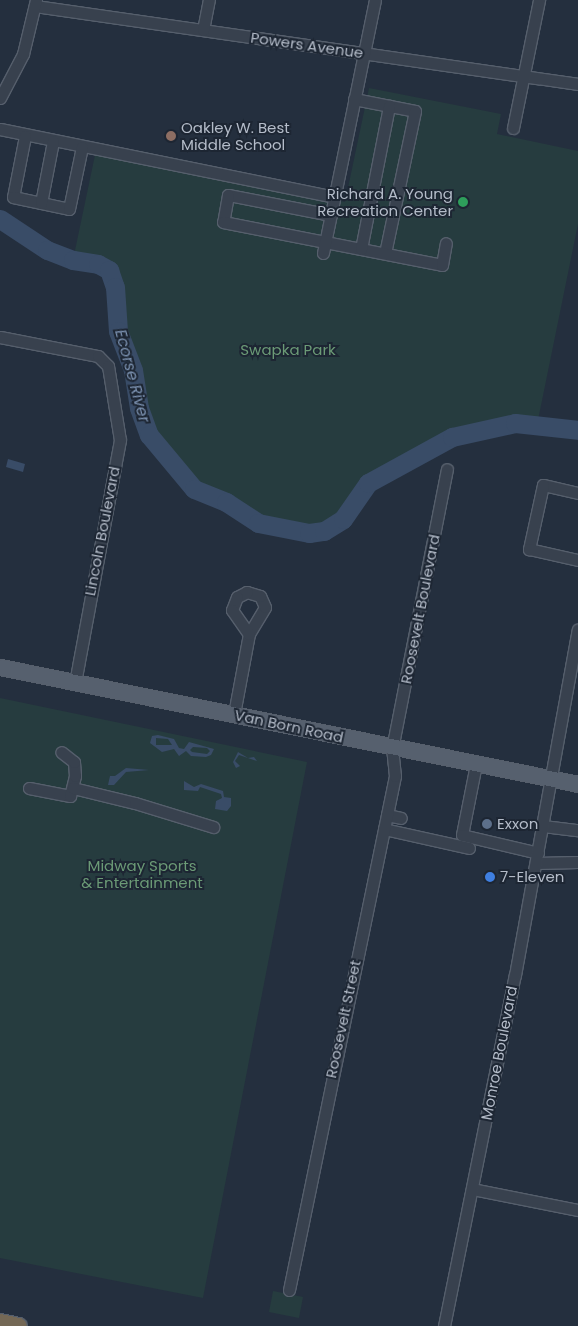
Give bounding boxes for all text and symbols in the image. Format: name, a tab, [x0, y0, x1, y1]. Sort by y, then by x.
street label: Powers Avenue	[249, 28, 365, 62]
place label: Oakley W. Best Middle School	[181, 118, 290, 153]
marker: Oakley W. Best Middle School	[165, 130, 177, 142]
place label: Richard A. Young Recreation Center	[317, 184, 453, 219]
marker: Richard A. Young Recreation Center	[457, 196, 469, 208]
water label: Ecorse River	[110, 327, 154, 425]
park label: Swapka Park	[240, 341, 336, 359]
street label: Lincoln Boulevard	[81, 465, 123, 597]
street label: Roosevelt Boulevard	[397, 533, 443, 685]
street label: Van Born Road	[233, 706, 345, 746]
place label: Exxon	[497, 815, 538, 833]
marker: Exxon	[481, 818, 493, 830]
park label: Midway Sports & Entertainment	[81, 856, 203, 891]
place label: 7-Eleven	[500, 868, 564, 886]
marker: 7-Eleven	[484, 871, 496, 883]
street label: Roosevelt Street	[322, 958, 364, 1080]
street label: Monroe Boulevard	[477, 984, 521, 1122]

